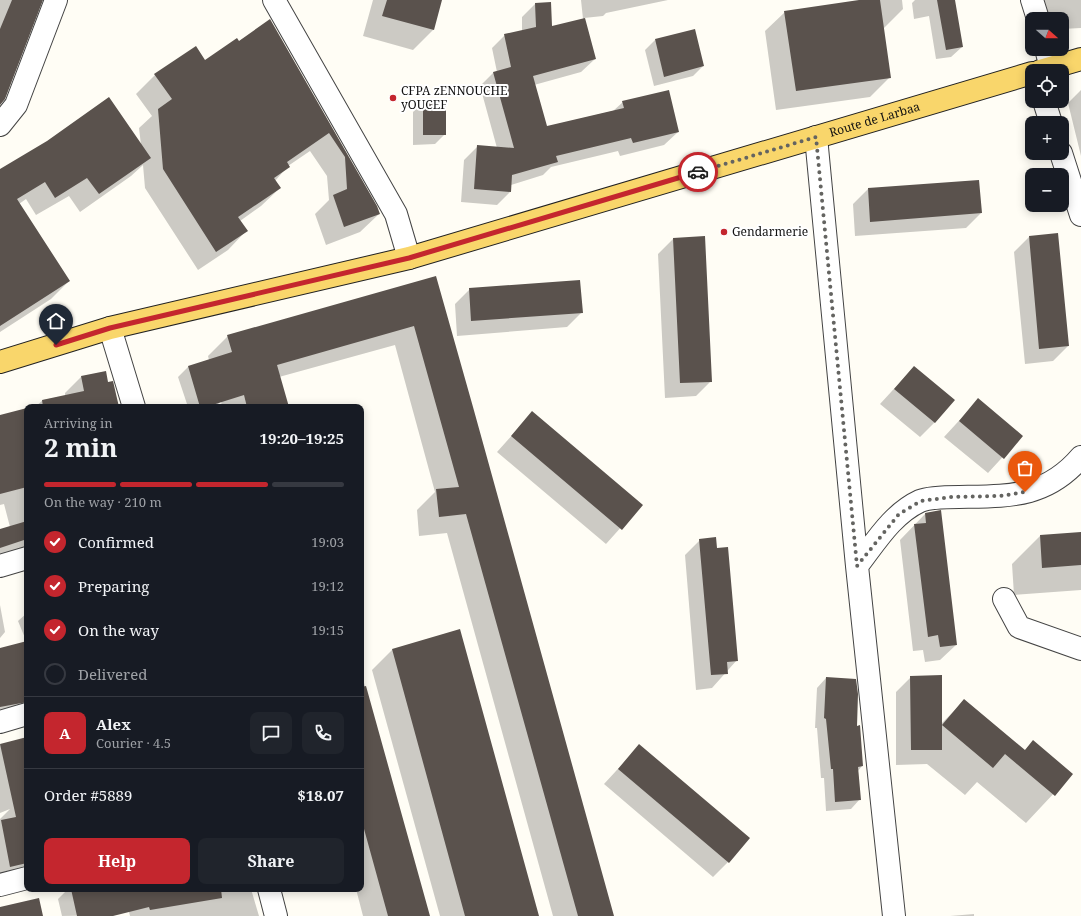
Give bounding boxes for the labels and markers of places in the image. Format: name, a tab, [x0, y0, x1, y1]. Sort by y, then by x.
place label: CFPA zENNOUCHE yOUCEF	[401, 82, 507, 113]
marker: CFPA zENNOUCHE yOUCEF	[388, 93, 398, 103]
place label: Gendarmerie	[732, 223, 808, 240]
marker: Gendarmerie	[719, 227, 729, 237]
pin	[39, 304, 73, 345]
pin	[1008, 451, 1042, 492]

